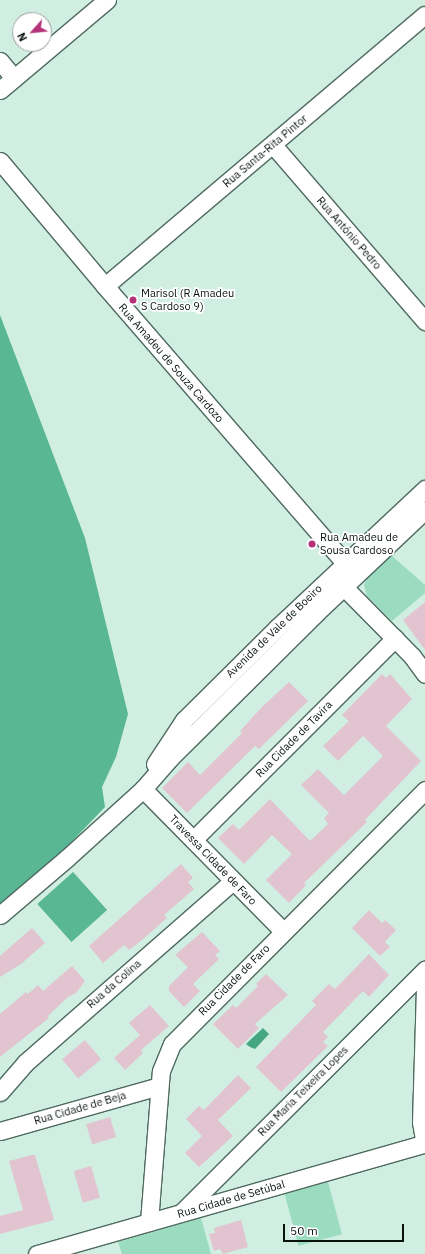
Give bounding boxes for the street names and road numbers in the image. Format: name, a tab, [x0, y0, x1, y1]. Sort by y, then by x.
street label: Rua Santa-Rita Pintor	[220, 112, 310, 190]
street label: Rua António Pedro	[314, 194, 384, 272]
street label: Rua Amadeu de Souza Cardozo	[116, 301, 226, 425]
street label: Avenida de Vale de Boeiro	[223, 582, 325, 680]
street label: Rua Cidade de Tavira	[253, 698, 335, 780]
street label: Travessa Cidade de Faro	[167, 812, 259, 908]
street label: Rua Cidade de Faro	[196, 942, 272, 1018]
street label: Rua da Colina	[84, 957, 144, 1011]
street label: Rua Maria Teixeira Lopes	[255, 1043, 351, 1139]
street label: Rua Cidade de Beja	[32, 1088, 128, 1128]
street label: Rua Cidade de Setúbal	[176, 1177, 286, 1221]

